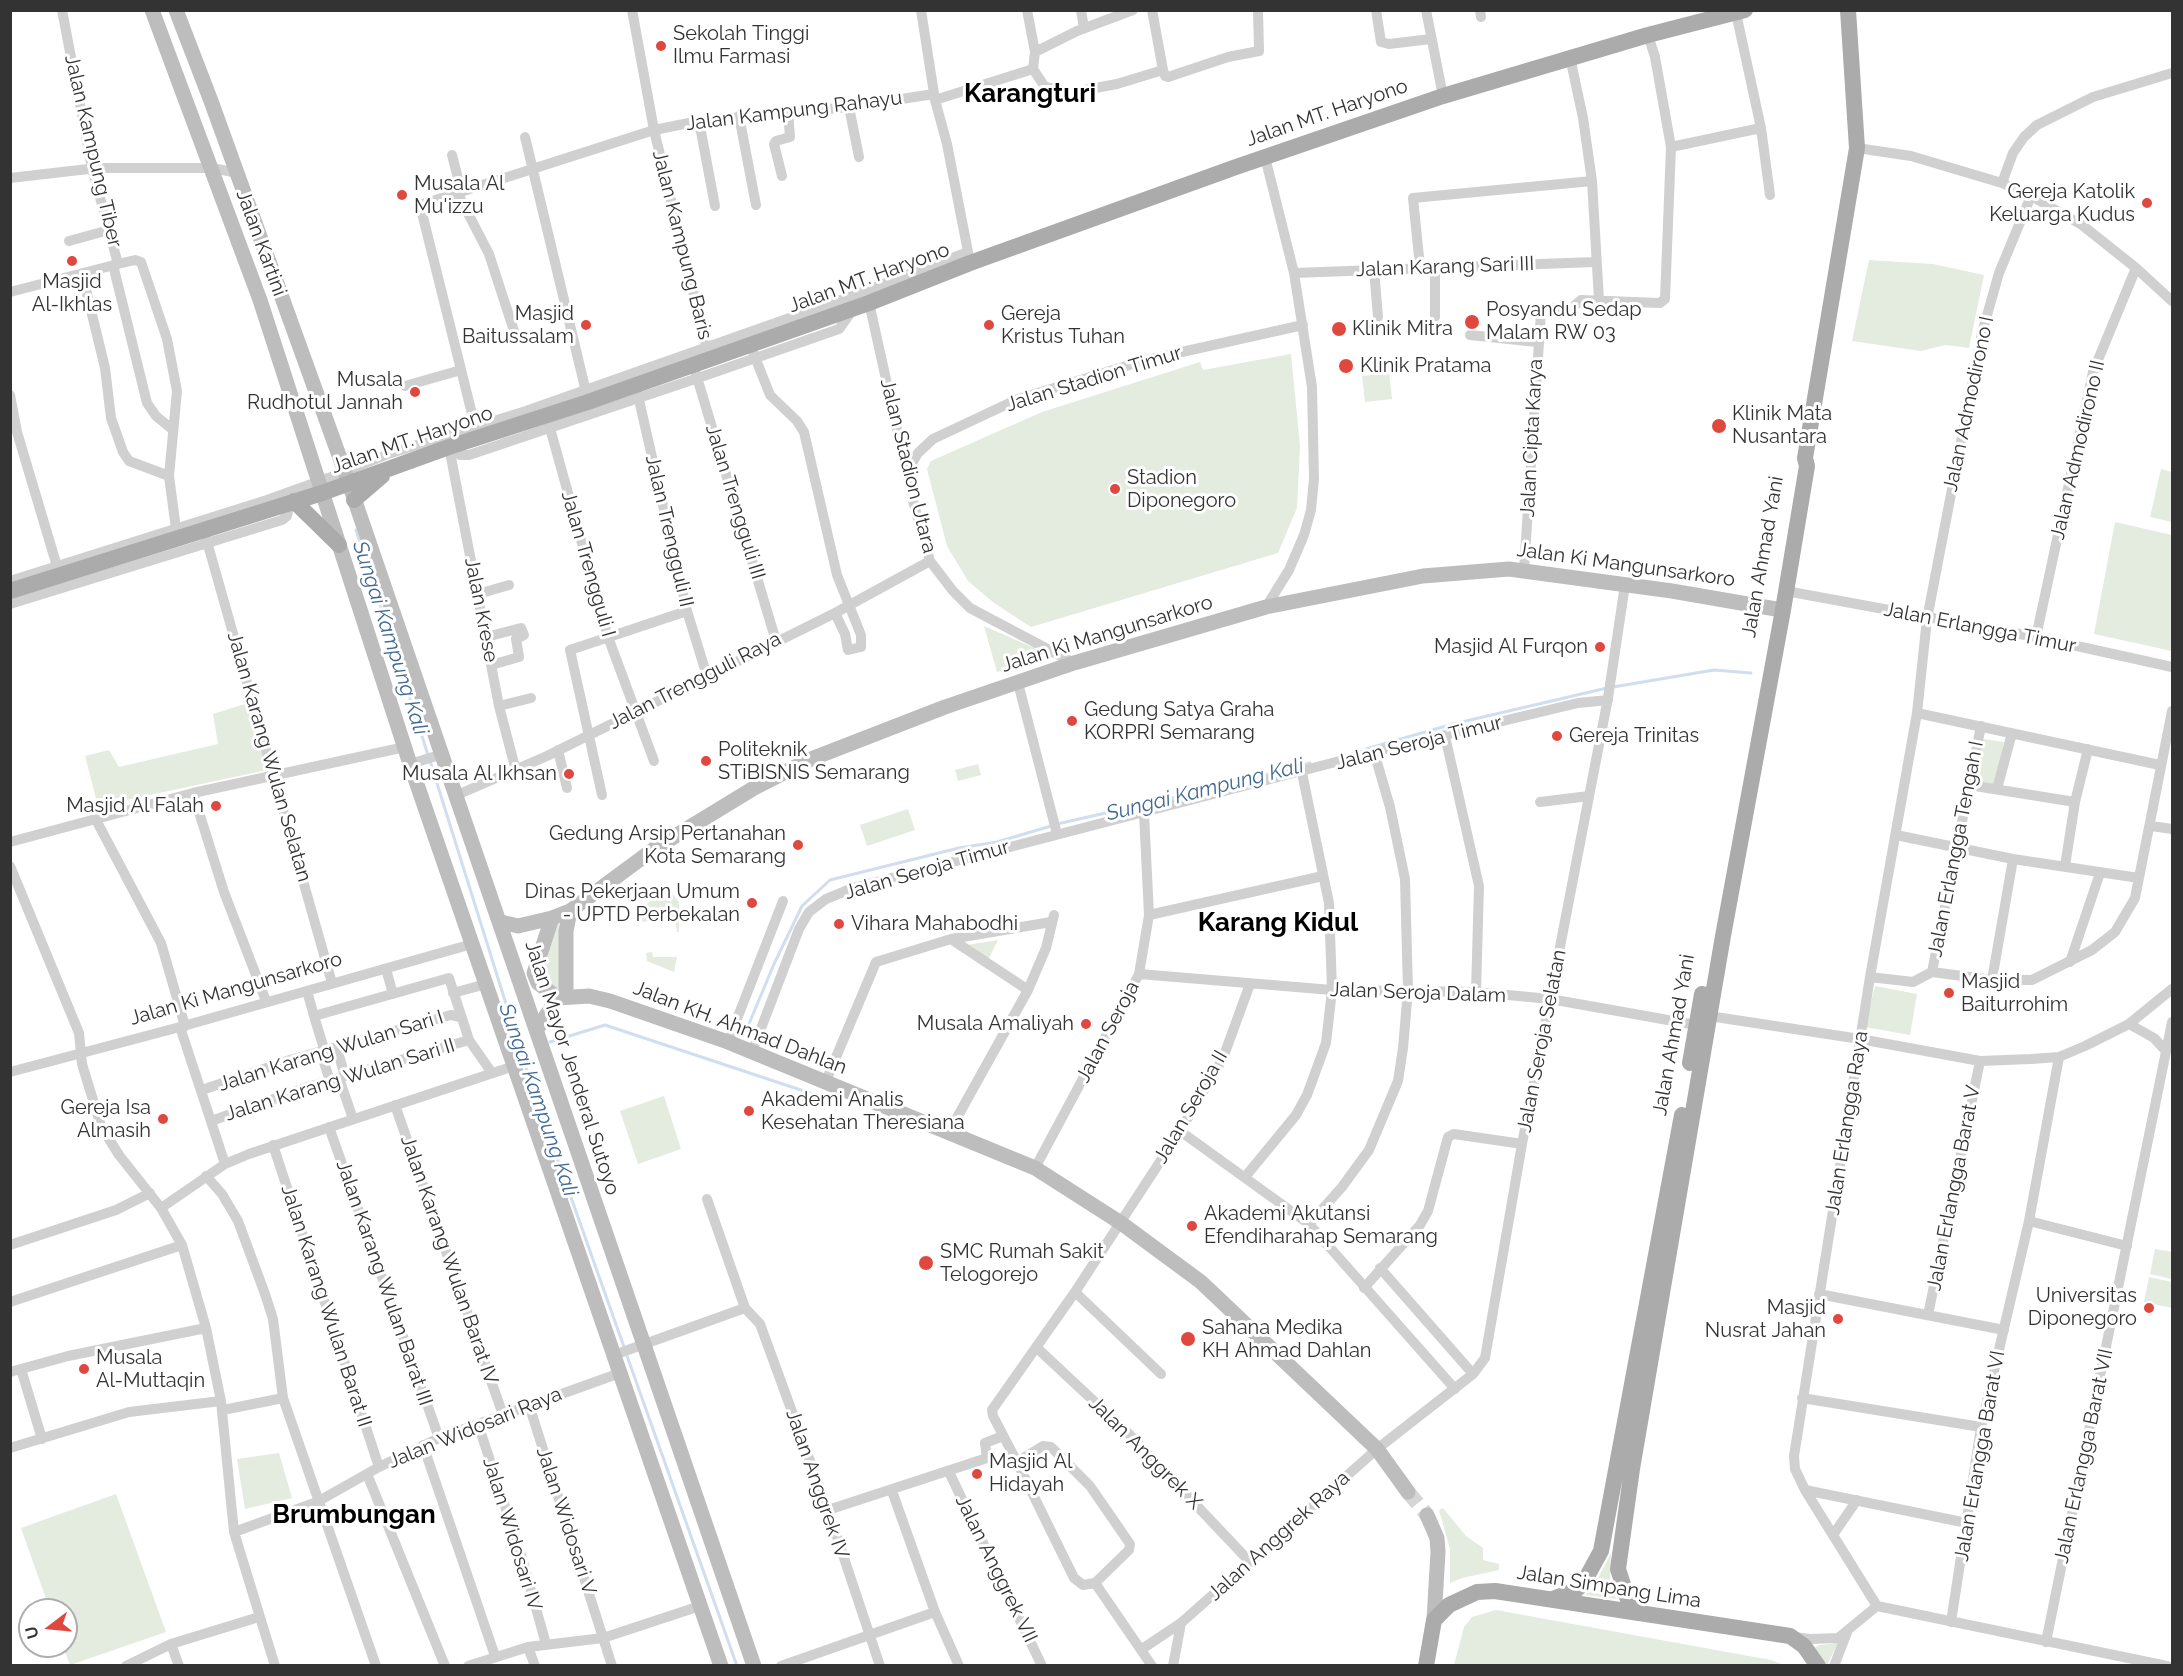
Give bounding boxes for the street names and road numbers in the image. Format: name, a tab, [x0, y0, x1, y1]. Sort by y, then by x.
street label: Jalan Kampung Tiber	[59, 53, 127, 249]
street label: Jalan MT. Haryono	[1243, 74, 1411, 152]
street label: Jalan Kampung Rahayu	[684, 86, 904, 136]
street label: Jalan Kampung Baris	[647, 148, 717, 342]
street label: Jalan Kartini	[231, 187, 291, 299]
street label: Jalan MT. Haryono	[785, 238, 953, 318]
street label: Jalan Karang Sari III	[1355, 252, 1535, 282]
street label: Jalan Admodirono I	[1939, 314, 1999, 494]
street label: Jalan Stadion Timur	[1003, 341, 1185, 417]
street label: Jalan Cipta Karya	[1516, 358, 1548, 518]
street label: Jalan Admodirono II	[2046, 358, 2110, 542]
street label: Jalan Stadion Utara	[875, 376, 941, 556]
street label: Jalan MT. Haryono	[328, 401, 496, 479]
street label: Jalan Trengguli III	[700, 422, 770, 582]
street label: Jalan Trengguli II	[640, 453, 698, 609]
street label: Jalan Ahmad Yani	[1737, 474, 1789, 640]
street label: Jalan Trengguli I	[556, 488, 620, 640]
street label: Jalan Ki Mangunsarkoro	[1515, 538, 1737, 592]
street label: Jalan Krese	[459, 556, 503, 664]
street label: Jalan Ki Mangunsarkoro	[998, 590, 1216, 678]
street label: Jalan Erlangga Timur	[1882, 598, 2078, 658]
street label: Jalan Trengguli Raya	[605, 627, 785, 735]
street label: Jalan Karang Wulan Selatan	[222, 629, 316, 885]
street label: Jalan Seroja Timur	[1333, 711, 1505, 775]
street label: Jalan Erlangga Tengah I	[1923, 739, 1989, 959]
street label: Jalan Seroja Timur	[842, 835, 1012, 905]
street label: Jalan Mayor Jenderal Sutoyo	[520, 938, 624, 1198]
street label: Jalan Ki Mangunsarkoro	[127, 947, 345, 1031]
street label: Jalan Seroja Selatan	[1512, 948, 1572, 1134]
street label: Jalan Ahmad Yani	[1648, 952, 1700, 1118]
street label: Jalan KH. Ahmad Dahlan	[630, 976, 850, 1080]
street label: Jalan Seroja	[1071, 977, 1145, 1087]
street label: Jalan Seroja Dalam	[1329, 978, 1507, 1008]
street label: Jalan Karang Wulan Sari I	[216, 1005, 446, 1097]
street label: Jalan Erlangga Raya	[1821, 1029, 1873, 1217]
street label: Jalan Karang Wulan Sari II	[222, 1034, 458, 1126]
street label: Jalan Seroja II	[1149, 1046, 1233, 1168]
street label: Jalan Erlangga Barat V	[1922, 1083, 1986, 1293]
street label: Jalan Karang Wulan Barat IV	[395, 1132, 503, 1388]
street label: Jalan Karang Wulan Barat III	[331, 1157, 437, 1409]
street label: Jalan Karang Wulan Barat II	[275, 1182, 377, 1430]
street label: Jalan Erlangga Barat VII	[2050, 1347, 2118, 1565]
street label: Jalan Erlangga Barat VI	[1950, 1349, 2010, 1563]
street label: Jalan Widosari Raya	[385, 1382, 565, 1474]
street label: Jalan Anggrek X	[1083, 1391, 1207, 1515]
street label: Jalan Anggrek IV	[780, 1406, 854, 1562]
street label: Jalan Widosari V	[531, 1444, 601, 1598]
street label: Jalan Widosari IV	[477, 1455, 547, 1613]
street label: Jalan Anggrek Raya	[1203, 1466, 1355, 1606]
street label: Jalan Anggrek VII	[950, 1491, 1042, 1647]
street label: Jalan Simpang Lima	[1515, 1561, 1703, 1613]

